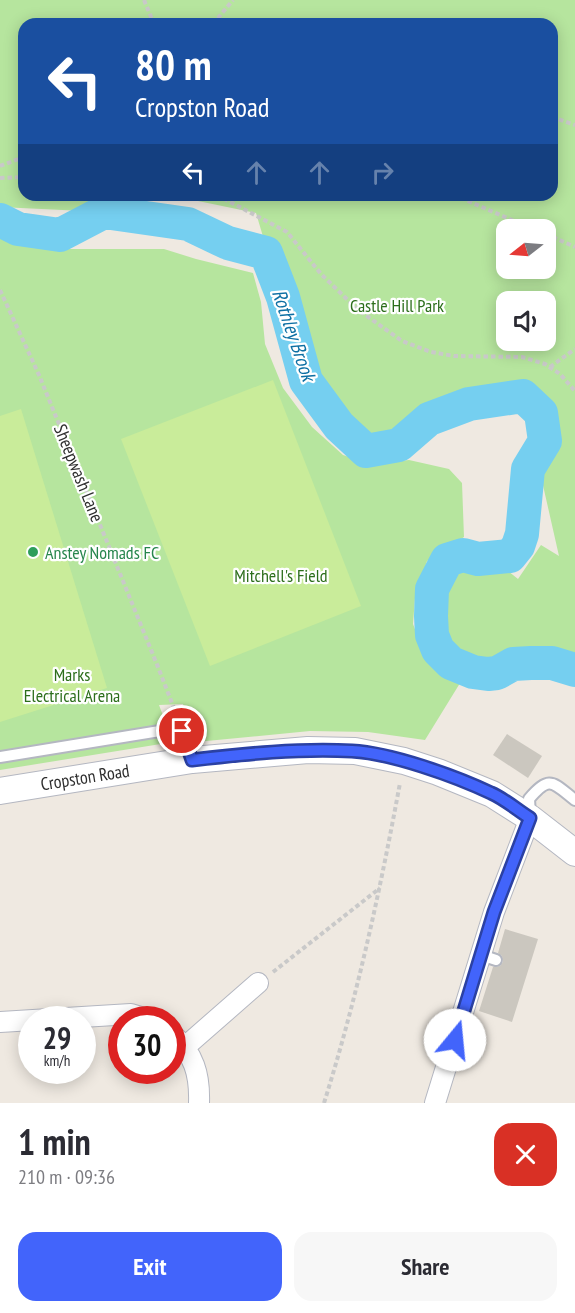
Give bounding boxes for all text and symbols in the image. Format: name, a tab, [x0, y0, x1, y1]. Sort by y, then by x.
text: 80 m	[135, 37, 212, 92]
icon: left	[36, 42, 114, 120]
text: Cropston Road	[135, 90, 269, 124]
icon: left	[177, 156, 210, 189]
icon: ahead	[240, 156, 273, 189]
icon: ahead	[303, 156, 336, 189]
icon: right	[366, 156, 399, 189]
north arrow	[496, 219, 556, 279]
map controls	[496, 219, 556, 351]
water label: Rothley Brook	[266, 286, 323, 386]
button: sound	[496, 291, 556, 351]
park label: Castle Hill Park	[350, 294, 444, 317]
street label: Sheepwash Lane	[49, 421, 109, 525]
place label: Anstey Nomads FC	[45, 541, 159, 564]
marker: Anstey Nomads FC	[26, 545, 40, 559]
park label: Mitchell's Field	[234, 564, 328, 587]
park label: Marks Electrical Arena	[24, 663, 120, 707]
pin	[156, 705, 207, 756]
icon: arrive	[165, 714, 198, 747]
street label: Cropston Road	[39, 759, 131, 795]
speed limit sign: 30	[108, 1006, 186, 1084]
position arrow	[423, 1008, 487, 1072]
text: 29	[43, 1018, 71, 1057]
text: km/h	[44, 1051, 70, 1070]
text: 1 min	[18, 1118, 91, 1165]
button: close	[494, 1123, 557, 1186]
text: 210 m · 09:36	[18, 1164, 115, 1190]
button: Exit	[18, 1232, 282, 1301]
button: Share	[294, 1232, 557, 1301]

